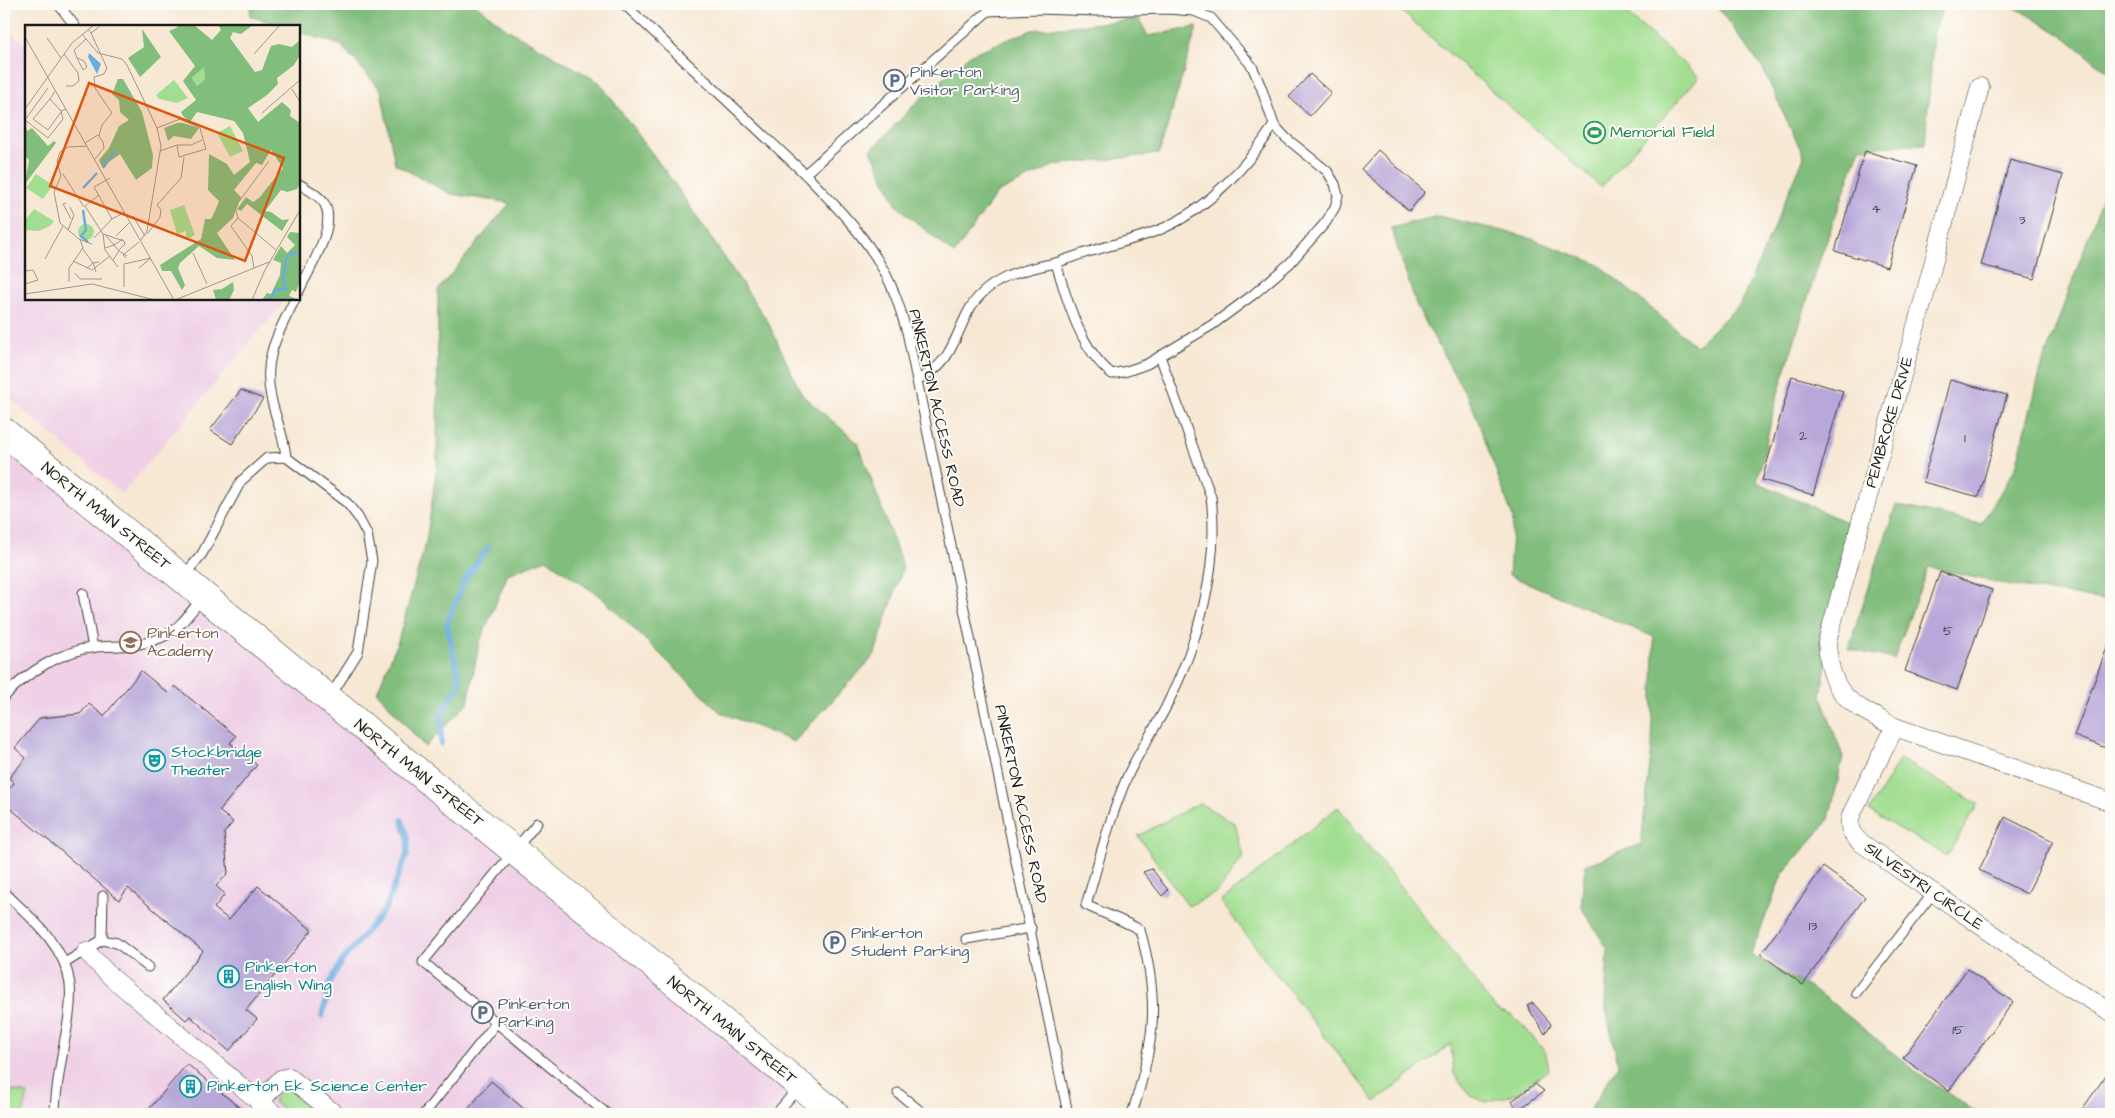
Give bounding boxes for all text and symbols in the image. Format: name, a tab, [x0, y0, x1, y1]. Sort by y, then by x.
inset map	[25, 25, 300, 300]
place label: Pinkerton Visitor Parking	[910, 61, 1019, 102]
parking icon: Pinkerton Visitor Parking	[882, 69, 906, 93]
sports icon: Memorial Field	[1582, 120, 1606, 144]
place label: Memorial Field	[1610, 121, 1715, 143]
house number: 4	[1871, 199, 1881, 219]
house number: 3	[2018, 210, 2026, 230]
street label: PINKERTON ACCESS ROAD	[904, 307, 970, 509]
street label: PEMBROKE DRIVE	[1860, 353, 1918, 490]
house number: 2	[1799, 426, 1807, 446]
house number: 1	[1964, 428, 1966, 448]
street label: NORTH MAIN STREET	[36, 457, 176, 575]
house number: 5	[1943, 621, 1953, 641]
place label: Pinkerton Academy	[147, 622, 218, 663]
school or university icon: Pinkerton Academy	[119, 630, 143, 654]
street label: PINKERTON ACCESS ROAD	[989, 703, 1053, 905]
street label: NORTH MAIN STREET	[349, 714, 489, 832]
place label: Stockbridge Theater	[171, 741, 262, 781]
theatre icon: Stockbridge Theater	[143, 749, 167, 773]
street label: SILVESTRI CIRCLE	[1860, 837, 1988, 936]
house number: 13	[1809, 916, 1817, 936]
place label: Pinkerton Student Parking	[851, 922, 969, 963]
parking icon: Pinkerton Student Parking	[823, 930, 847, 954]
place label: Pinkerton English Wing	[245, 956, 332, 997]
building icon: Pinkerton English Wing	[217, 964, 241, 988]
street label: NORTH MAIN STREET	[662, 971, 802, 1089]
place label: Pinkerton Parking	[498, 993, 569, 1034]
parking icon: Pinkerton Parking	[470, 1001, 494, 1025]
house number: 15	[1952, 1020, 1964, 1040]
building icon: Pinkerton Ek Science Center	[179, 1074, 203, 1098]
place label: Pinkerton Ek Science Center	[207, 1075, 427, 1097]

